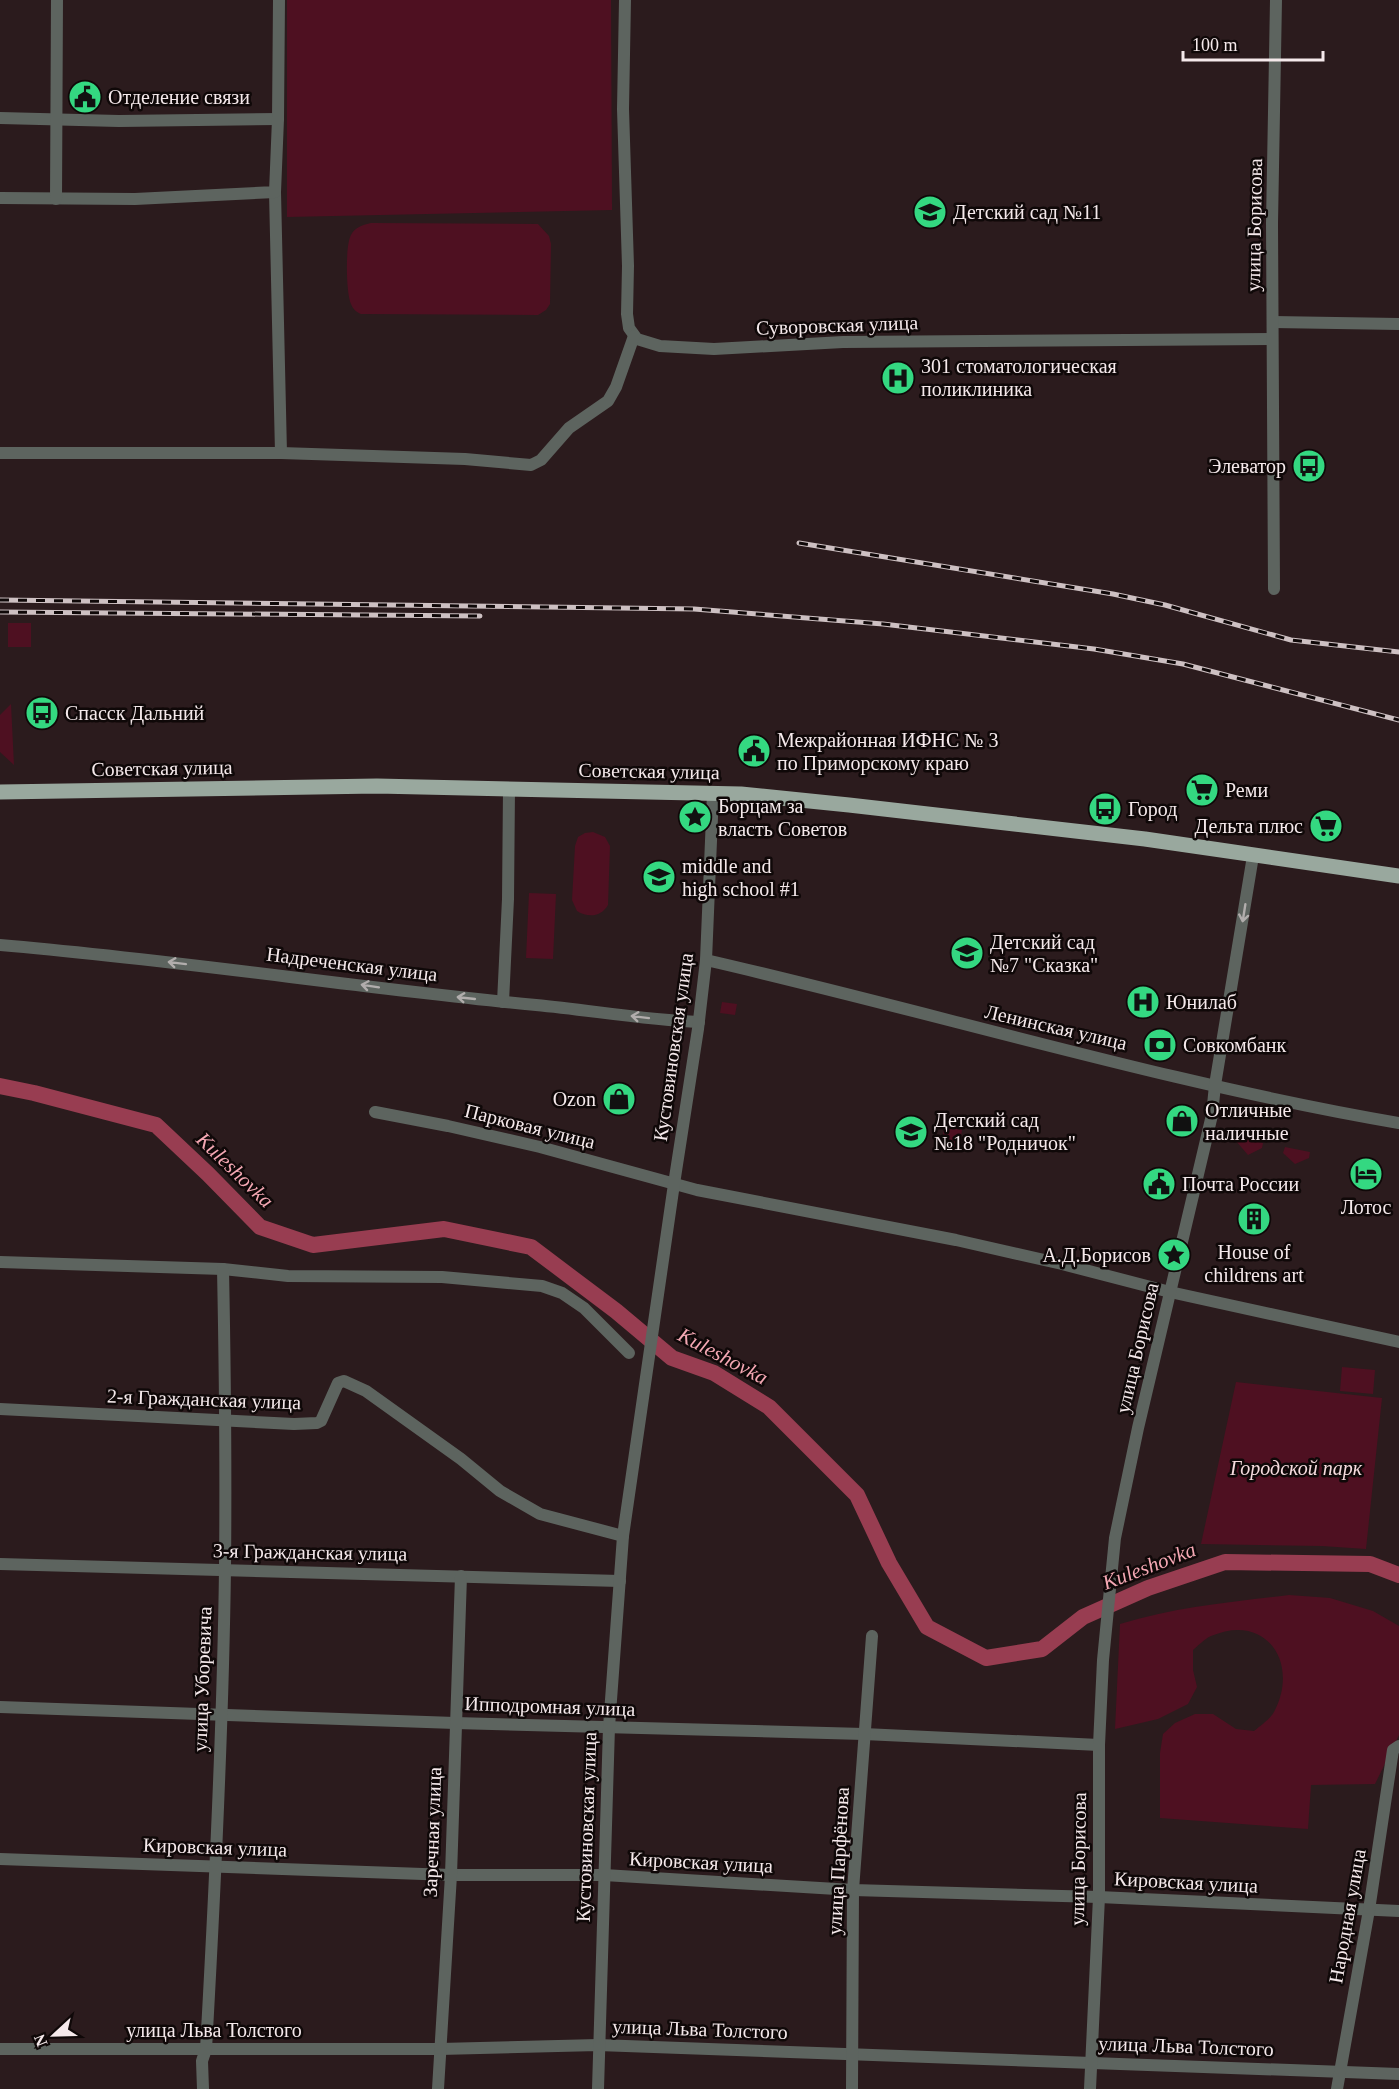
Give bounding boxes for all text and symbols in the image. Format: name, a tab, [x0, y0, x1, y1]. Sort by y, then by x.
scale bar	[1183, 24, 1322, 62]
text: 100 m	[1192, 35, 1238, 55]
public building icon: Отделение связи	[67, 79, 103, 115]
place label: Отделение связи	[108, 86, 250, 109]
street label: улица Борисова	[1242, 158, 1267, 292]
school or university icon: Детский сад №11	[912, 194, 948, 230]
place label: Детский сад №11	[953, 201, 1101, 224]
street label: Суворовская улица	[756, 311, 919, 340]
place label: 301 стоматологическая поликлиника	[921, 355, 1117, 400]
hospital icon: 301 стоматологическая поликлиника	[880, 360, 916, 396]
bus stop icon: Элеватор	[1291, 448, 1327, 484]
place label: Элеватор	[1208, 455, 1286, 478]
bus stop icon: Спасск Дальний	[24, 695, 60, 731]
place label: Спасск Дальний	[65, 702, 205, 725]
place label: Межрайонная ИФНС № 3 по Приморскому краю	[777, 729, 998, 775]
public building icon: Межрайонная ИФНС № 3 по Приморскому краю	[736, 733, 772, 769]
street label: Советская улица	[91, 756, 233, 781]
street label: Советская улица	[578, 759, 720, 784]
supermarket icon: Реми	[1184, 772, 1220, 808]
place label: Реми	[1225, 779, 1268, 801]
bus stop icon: Город	[1087, 791, 1123, 827]
place label: Борцам за власть Советов	[718, 795, 847, 840]
place label: Город	[1128, 798, 1177, 821]
place icon: Борцам за власть Советов	[677, 799, 713, 835]
supermarket icon: Дельта плюс	[1308, 808, 1344, 844]
place label: Дельта плюс	[1195, 815, 1303, 838]
place label: middle and high school #1	[682, 855, 800, 901]
school or university icon: middle and high school #1	[641, 859, 677, 895]
one-way arrow	[1238, 903, 1249, 923]
place label: Детский сад №7 "Сказка"	[990, 931, 1098, 976]
school or university icon: Детский сад №7 "Сказка"	[949, 935, 985, 971]
street label: Надреченская улица	[265, 943, 439, 986]
street label: Кустовиновская улица	[649, 951, 698, 1143]
one-way arrow	[167, 957, 187, 968]
one-way arrow	[361, 981, 381, 992]
hospital icon: Юнилаб	[1125, 984, 1161, 1020]
place label: Юнилаб	[1166, 991, 1237, 1013]
one-way arrow	[456, 992, 476, 1003]
street label: Ленинская улица	[983, 1000, 1129, 1055]
one-way arrow	[631, 1011, 651, 1022]
bank icon: Совкомбанк	[1142, 1027, 1178, 1063]
place label: Совкомбанк	[1183, 1034, 1287, 1056]
shop icon: Ozon	[601, 1081, 637, 1117]
place label: Ozon	[553, 1088, 596, 1110]
street label: Парковая улица	[462, 1099, 598, 1154]
place label: Отличные наличные	[1205, 1099, 1292, 1144]
shop icon: Отличные наличные	[1164, 1103, 1200, 1139]
place label: Детский сад №18 "Родничок"	[934, 1109, 1076, 1155]
school or university icon: Детский сад №18 "Родничок"	[893, 1114, 929, 1150]
water label: Kuleshovka	[191, 1127, 279, 1213]
hotel icon: Лотос	[1348, 1156, 1384, 1192]
public building icon: Почта России	[1141, 1166, 1177, 1202]
place label: Почта России	[1182, 1173, 1299, 1195]
place label: Лотос	[1341, 1196, 1391, 1218]
building icon: House of childrens art	[1236, 1201, 1272, 1237]
place icon: А.Д.Борисов	[1156, 1237, 1192, 1273]
place label: House of childrens art	[1204, 1241, 1304, 1286]
place label: А.Д.Борисов	[1042, 1244, 1151, 1267]
street label: улица Борисова	[1111, 1280, 1164, 1416]
water label: Kuleshovka	[673, 1322, 772, 1390]
street label: 2-я Гражданская улица	[106, 1385, 302, 1414]
park label: Городской парк	[1229, 1457, 1363, 1480]
water label: Kuleshovka	[1098, 1537, 1199, 1595]
street label: 3-я Гражданская улица	[213, 1539, 407, 1566]
street label: улица Уборевича	[188, 1606, 217, 1752]
street label: Ипподромная улица	[464, 1692, 636, 1721]
street label: Кустовиновская улица	[572, 1731, 601, 1922]
street label: Заречная улица	[419, 1766, 446, 1898]
street label: улица Парфёнова	[823, 1786, 854, 1936]
street label: улица Борисова	[1066, 1792, 1091, 1926]
street label: Кировская улица	[143, 1833, 288, 1862]
street label: Кировская улица	[628, 1847, 774, 1878]
street label: Народная улица	[1324, 1847, 1371, 1985]
street label: Кировская улица	[1113, 1867, 1259, 1898]
north arrow	[24, 2005, 84, 2065]
street label: улица Льва Толстого	[612, 2015, 788, 2044]
street label: улица Льва Толстого	[126, 2019, 302, 2042]
text: N	[30, 2031, 51, 2049]
street label: улица Льва Толстого	[1098, 2032, 1274, 2061]

